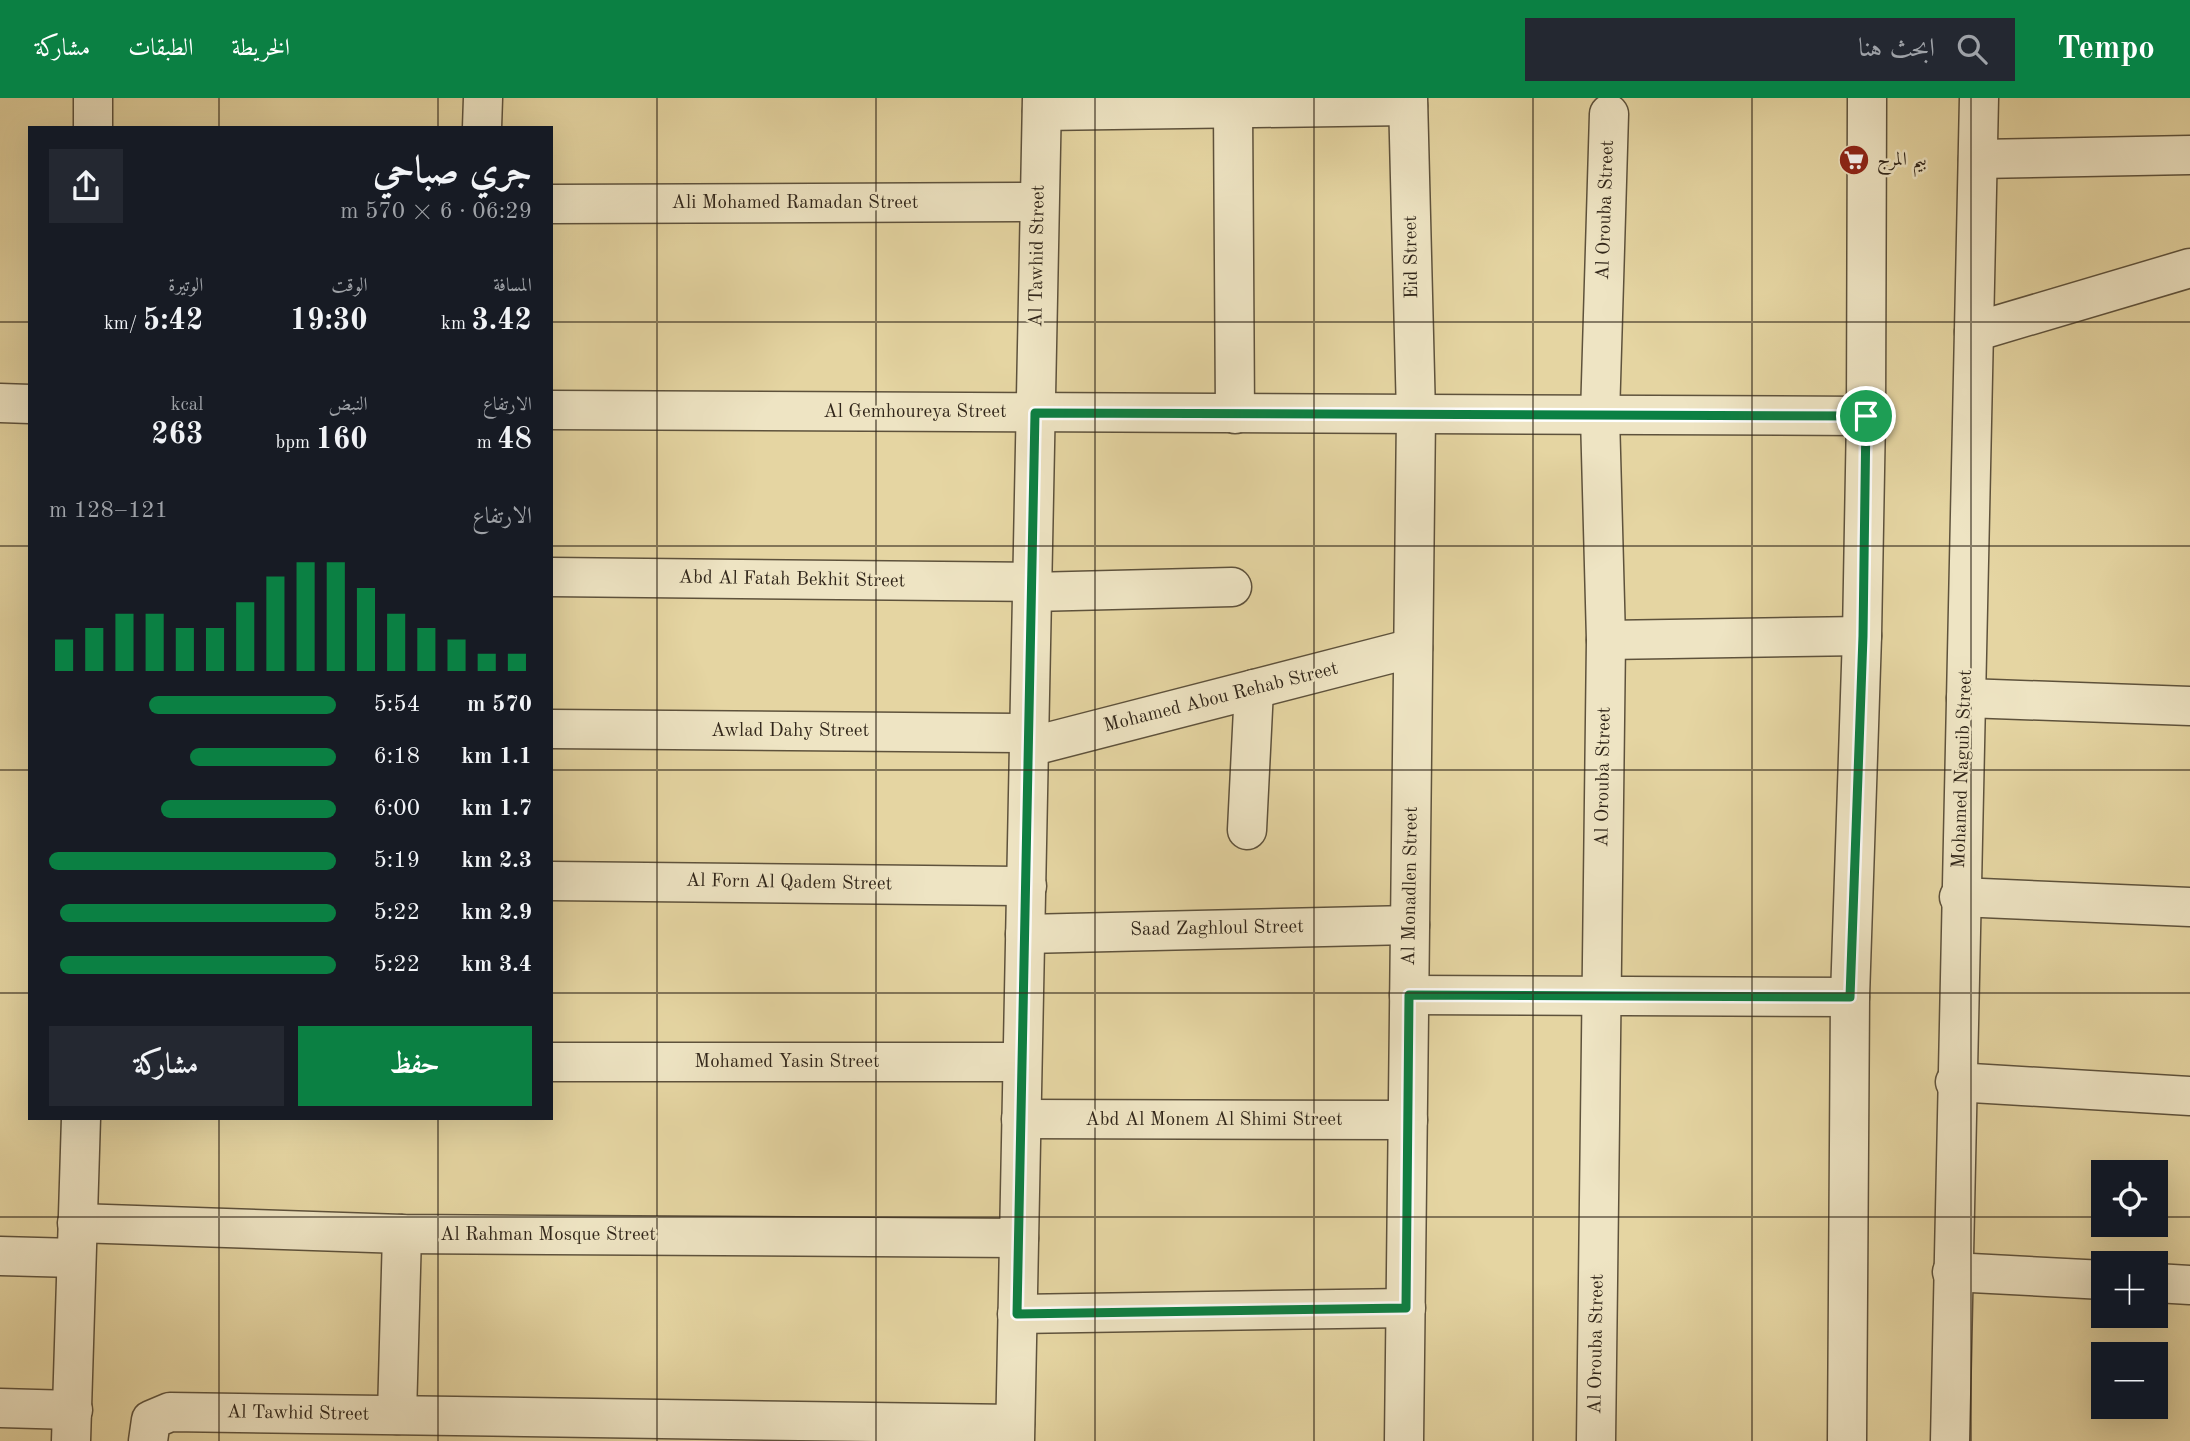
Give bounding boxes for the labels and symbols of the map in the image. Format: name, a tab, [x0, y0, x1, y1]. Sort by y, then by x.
street label: Al Orouba Street	[1594, 140, 1618, 280]
supermarket icon: بيم المرج	[1837, 143, 1871, 177]
place label: بيم المرج	[1877, 151, 1927, 178]
street label: Al Tawhid Street	[1027, 185, 1049, 327]
street label: Ali Mohamed Ramadan Street	[672, 194, 918, 213]
street label: Eid Street	[1402, 215, 1422, 299]
pin	[1836, 386, 1896, 446]
street label: Al Gemhoureya Street	[823, 403, 1007, 422]
street label: Abd Al Fatah Bekhit Street	[679, 569, 905, 591]
street label: Mohamed Abou Rehab Street	[1102, 660, 1340, 736]
street label: Mohamed Naguib Street	[1950, 669, 1976, 869]
street label: Al Orouba Street	[1593, 707, 1615, 847]
street label: Awlad Dahy Street	[711, 722, 869, 741]
street label: Al Monadlen Street	[1400, 806, 1422, 966]
street label: Al Forn Al Qadem Street	[686, 872, 892, 894]
street label: Saad Zaghloul Street	[1130, 918, 1304, 940]
street label: Mohamed Yasin Street	[694, 1053, 880, 1072]
street label: Abd Al Monem Al Shimi Street	[1085, 1111, 1343, 1130]
street label: Al Rahman Mosque Street	[440, 1226, 656, 1245]
street label: Al Orouba Street	[1586, 1274, 1608, 1414]
street label: Al Tawhid Street	[227, 1403, 369, 1425]

